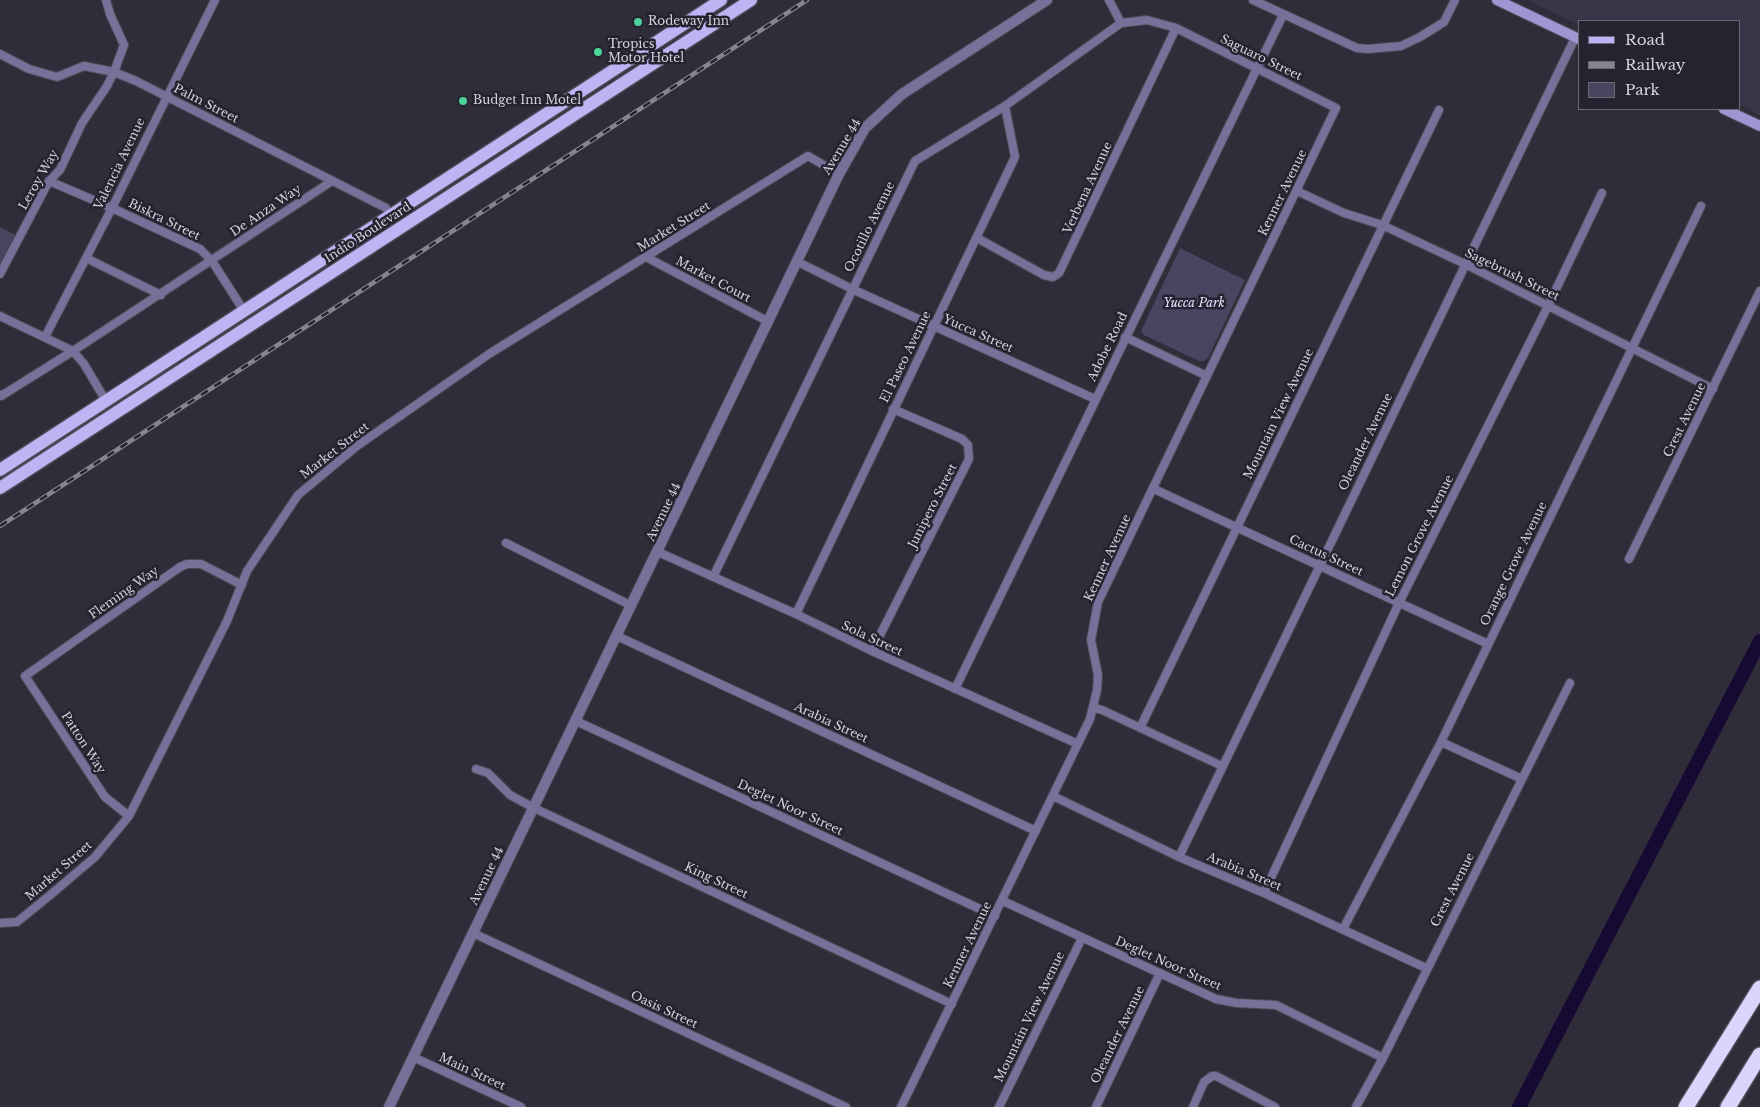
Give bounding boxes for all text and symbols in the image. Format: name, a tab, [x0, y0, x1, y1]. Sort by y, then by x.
place label: Rodeway Inn	[648, 15, 729, 29]
marker: Rodeway Inn	[632, 16, 644, 28]
legend	[1578, 20, 1740, 110]
text: Road	[1625, 30, 1665, 49]
street label: Saguaro Street	[1218, 32, 1304, 84]
place label: Tropics Motor Hotel	[608, 38, 684, 66]
marker: Tropics Motor Hotel	[592, 46, 604, 58]
text: Railway	[1625, 55, 1685, 74]
text: Park	[1625, 80, 1660, 99]
street label: Palm Street	[171, 81, 241, 127]
place label: Budget Inn Motel	[473, 94, 581, 108]
marker: Budget Inn Motel	[457, 95, 469, 107]
street label: Valencia Avenue	[92, 116, 148, 212]
street label: Avenue 44	[820, 116, 864, 178]
street label: Verbena Avenue	[1060, 140, 1116, 236]
street label: Leroy Way	[16, 147, 62, 213]
street label: Kenner Avenue	[1256, 147, 1310, 239]
street label: Ocotillo Avenue	[842, 179, 898, 275]
street label: De Anza Way	[228, 182, 304, 240]
street label: Biskra Street	[126, 196, 202, 244]
street label: Market Street	[635, 199, 713, 255]
street label: Indio Boulevard	[322, 200, 414, 266]
street label: Sagebrush Street	[1462, 246, 1562, 304]
street label: Market Court	[673, 254, 753, 306]
park label: Yucca Park	[1163, 297, 1225, 311]
street label: El Paseo Avenue	[878, 309, 934, 405]
street label: Adobe Road	[1085, 310, 1131, 384]
street label: Yucca Street	[941, 312, 1015, 356]
street label: Mountain View Avenue	[1241, 346, 1317, 482]
street label: Crest Avenue	[1661, 380, 1709, 460]
street label: Oleander Avenue	[1336, 391, 1396, 493]
street label: Market Street	[298, 420, 372, 482]
street label: Junipero Street	[906, 461, 960, 551]
street label: Lemon Grove Avenue	[1383, 473, 1457, 599]
street label: Avenue 44	[644, 480, 684, 544]
street label: Orange Grove Avenue	[1478, 500, 1550, 628]
street label: Kenner Avenue	[1082, 512, 1134, 604]
street label: Cactus Street	[1287, 533, 1365, 579]
street label: Fleming Way	[86, 564, 162, 622]
street label: Sola Street	[839, 619, 905, 659]
street label: Arabia Street	[792, 700, 870, 746]
street label: Patton Way	[58, 710, 108, 776]
street label: Deglet Noor Street	[735, 777, 845, 839]
street label: Market Street	[23, 838, 95, 904]
street label: Avenue 44	[467, 844, 507, 908]
street label: Arabia Street	[1204, 850, 1284, 894]
street label: Crest Avenue	[1428, 851, 1478, 929]
street label: King Street	[682, 860, 750, 902]
street label: Kenner Avenue	[941, 899, 995, 991]
street label: Deglet Noor Street	[1113, 934, 1223, 994]
street label: Mountain View Avenue	[992, 949, 1068, 1085]
street label: Oleander Avenue	[1088, 984, 1148, 1086]
street label: Oasis Street	[628, 988, 700, 1032]
street label: Main Street	[436, 1050, 508, 1094]

